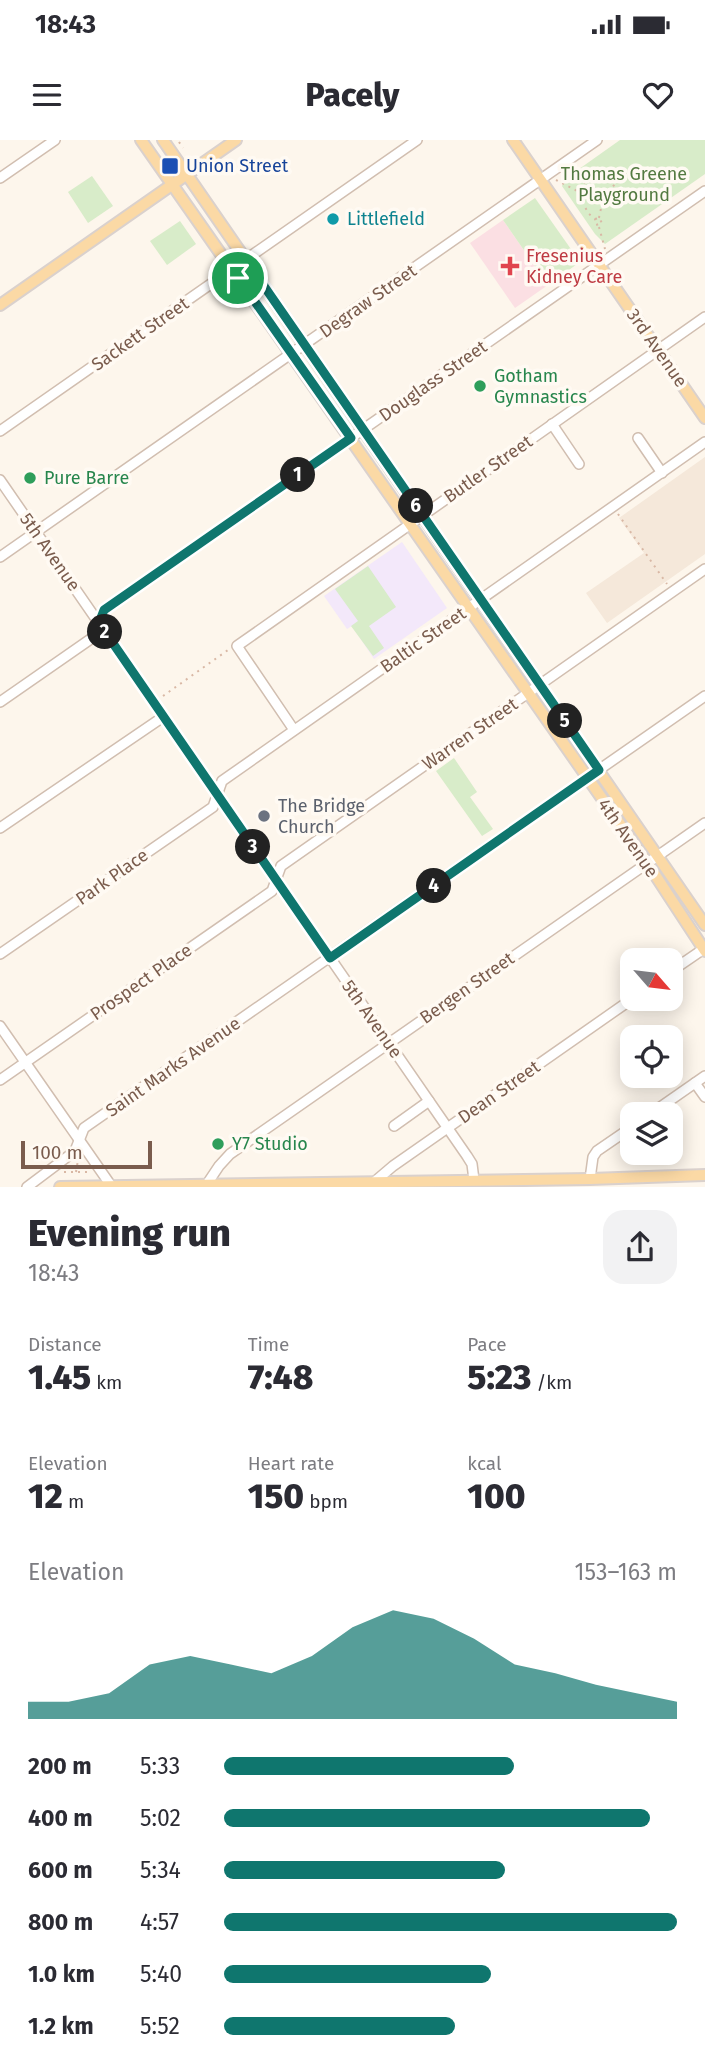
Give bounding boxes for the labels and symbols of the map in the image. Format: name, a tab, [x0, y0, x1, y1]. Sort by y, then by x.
place label: Union Street	[186, 155, 289, 177]
marker: Union Street	[160, 156, 180, 176]
park label: Thomas Greene Playground	[561, 163, 687, 206]
place label: Littlefield	[347, 208, 425, 230]
marker: Littlefield	[325, 211, 341, 227]
place label: Fresenius Kidney Care	[526, 245, 622, 288]
pin	[208, 248, 268, 308]
marker: Fresenius Kidney Care	[500, 256, 520, 276]
street label: Degraw Street	[315, 259, 421, 343]
street label: Sackett Street	[87, 292, 193, 376]
street label: 3rd Avenue	[622, 305, 692, 391]
street label: Douglass Street	[375, 335, 492, 426]
place label: Gotham Gymnastics	[494, 365, 587, 408]
marker: Gotham Gymnastics	[472, 378, 488, 394]
street label: Butler Street	[439, 430, 537, 508]
pin: 1	[280, 458, 316, 492]
place label: Pure Barre	[44, 467, 129, 489]
marker: Pure Barre	[22, 470, 38, 486]
pin: 6	[398, 488, 434, 524]
street label: 5th Avenue	[15, 509, 85, 595]
street label: Baltic Street	[376, 602, 471, 678]
pin: 2	[88, 615, 122, 650]
street label: Warren Street	[418, 693, 522, 775]
pin: 5	[548, 704, 582, 738]
street label: 4th Avenue	[593, 794, 663, 882]
place label: The Bridge Church	[278, 795, 365, 838]
marker: The Bridge Church	[256, 808, 272, 824]
pin: 3	[236, 830, 270, 864]
street label: Park Place	[71, 844, 153, 910]
pin: 4	[416, 868, 452, 904]
street label: Prospect Place	[86, 939, 196, 1025]
street label: Bergen Street	[415, 947, 519, 1029]
north arrow	[620, 948, 682, 1012]
street label: 5th Avenue	[337, 976, 407, 1062]
street label: Saint Marks Avenue	[101, 1012, 245, 1122]
street label: Dean Street	[454, 1055, 545, 1128]
place label: Y7 Studio	[232, 1133, 308, 1155]
marker: Y7 Studio	[210, 1136, 226, 1152]
scale bar	[21, 1138, 152, 1170]

